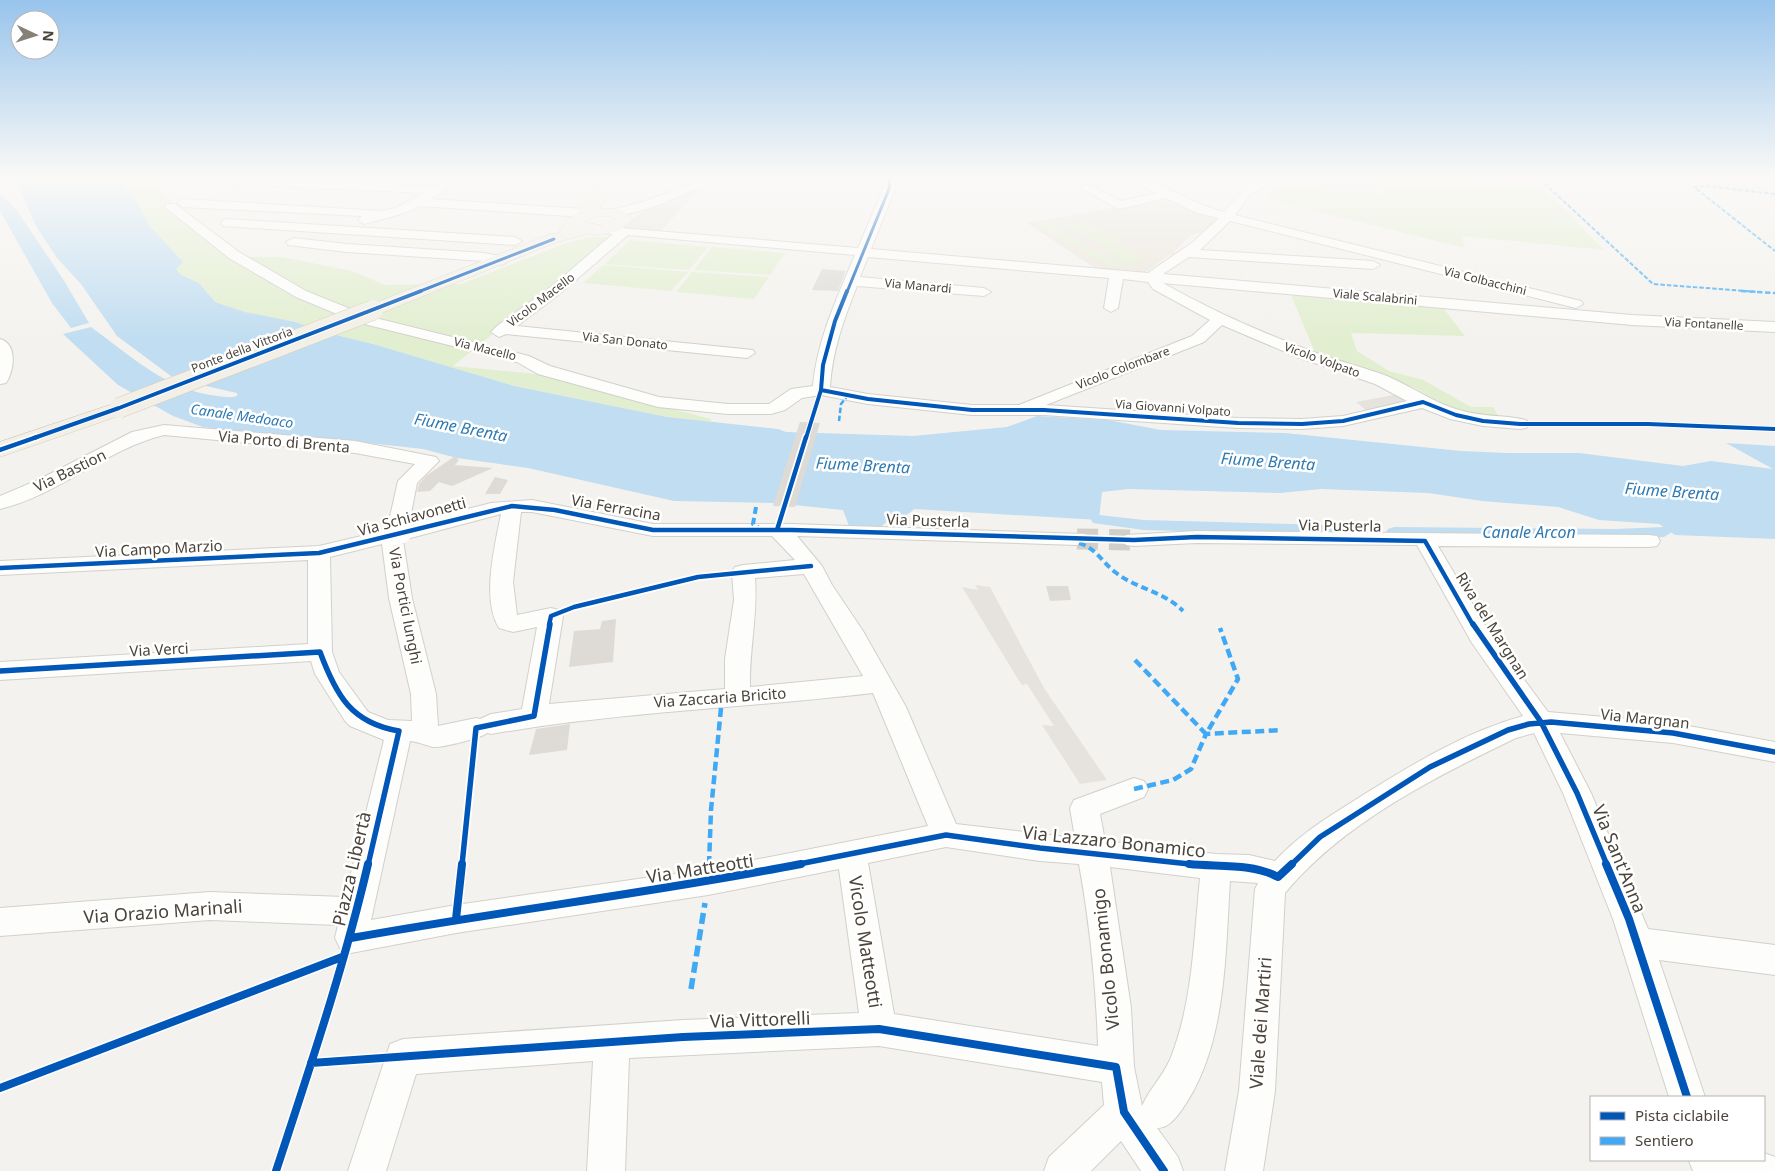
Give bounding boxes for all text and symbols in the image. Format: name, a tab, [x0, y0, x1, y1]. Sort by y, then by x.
north arrow	[10, 10, 60, 60]
text: N	[39, 30, 58, 42]
street label: Via Colbacchini	[1442, 262, 1528, 299]
street label: Vicolo Macello	[503, 269, 578, 331]
street label: Via Manardi	[884, 274, 952, 297]
street label: Viale Scalabrini	[1332, 284, 1418, 309]
street label: Via Fontanelle	[1664, 313, 1744, 334]
street label: Ponte della Vittoria	[189, 322, 295, 377]
street label: Via San Donato	[582, 328, 669, 353]
street label: Via Macello	[452, 333, 518, 364]
street label: Vicolo Volpato	[1282, 338, 1363, 381]
street label: Vicolo Colombare	[1074, 342, 1172, 393]
street label: Via Giovanni Volpato	[1115, 395, 1231, 420]
water label: Canale Medoaco	[190, 399, 295, 432]
water label: Fiume Brenta	[413, 407, 509, 447]
street label: Via Porto di Brenta	[217, 425, 351, 457]
street label: Via Bastion	[30, 444, 109, 496]
water label: Fiume Brenta	[1220, 447, 1316, 475]
water label: Fiume Brenta	[815, 452, 911, 478]
water label: Fiume Brenta	[1624, 477, 1720, 505]
street label: Via Ferracina	[570, 489, 663, 525]
street label: Via Schiavonetti	[355, 492, 468, 540]
street label: Via Pusterla	[886, 509, 970, 531]
street label: Via Pusterla	[1298, 514, 1382, 536]
water label: Canale Arcon	[1482, 521, 1576, 543]
street label: Via Campo Marzio	[95, 535, 223, 561]
street label: Via Portici lunghi	[385, 546, 427, 666]
street label: Riva del Margnan	[1452, 568, 1534, 683]
street label: Via Verci	[129, 637, 189, 661]
street label: Via Zaccaria Bricito	[653, 682, 787, 712]
street label: Via Margnan	[1600, 703, 1691, 733]
street label: Via Sant'Anna	[1587, 801, 1653, 916]
street label: Piazza Libertà	[326, 809, 376, 928]
street label: Via Lazzaro Bonamico	[1021, 819, 1207, 863]
street label: Via Matteotti	[644, 848, 755, 888]
street label: Vicolo Matteotti	[844, 874, 888, 1010]
street label: Vicolo Bonamigo	[1086, 887, 1124, 1031]
street label: Via Orazio Marinali	[83, 893, 243, 929]
street label: Viale dei Martiri	[1243, 956, 1277, 1090]
street label: Via Vittorelli	[709, 1005, 811, 1033]
legend	[1590, 1096, 1765, 1161]
text: Pista ciclabile	[1635, 1105, 1729, 1125]
text: Sentiero	[1635, 1130, 1694, 1150]

